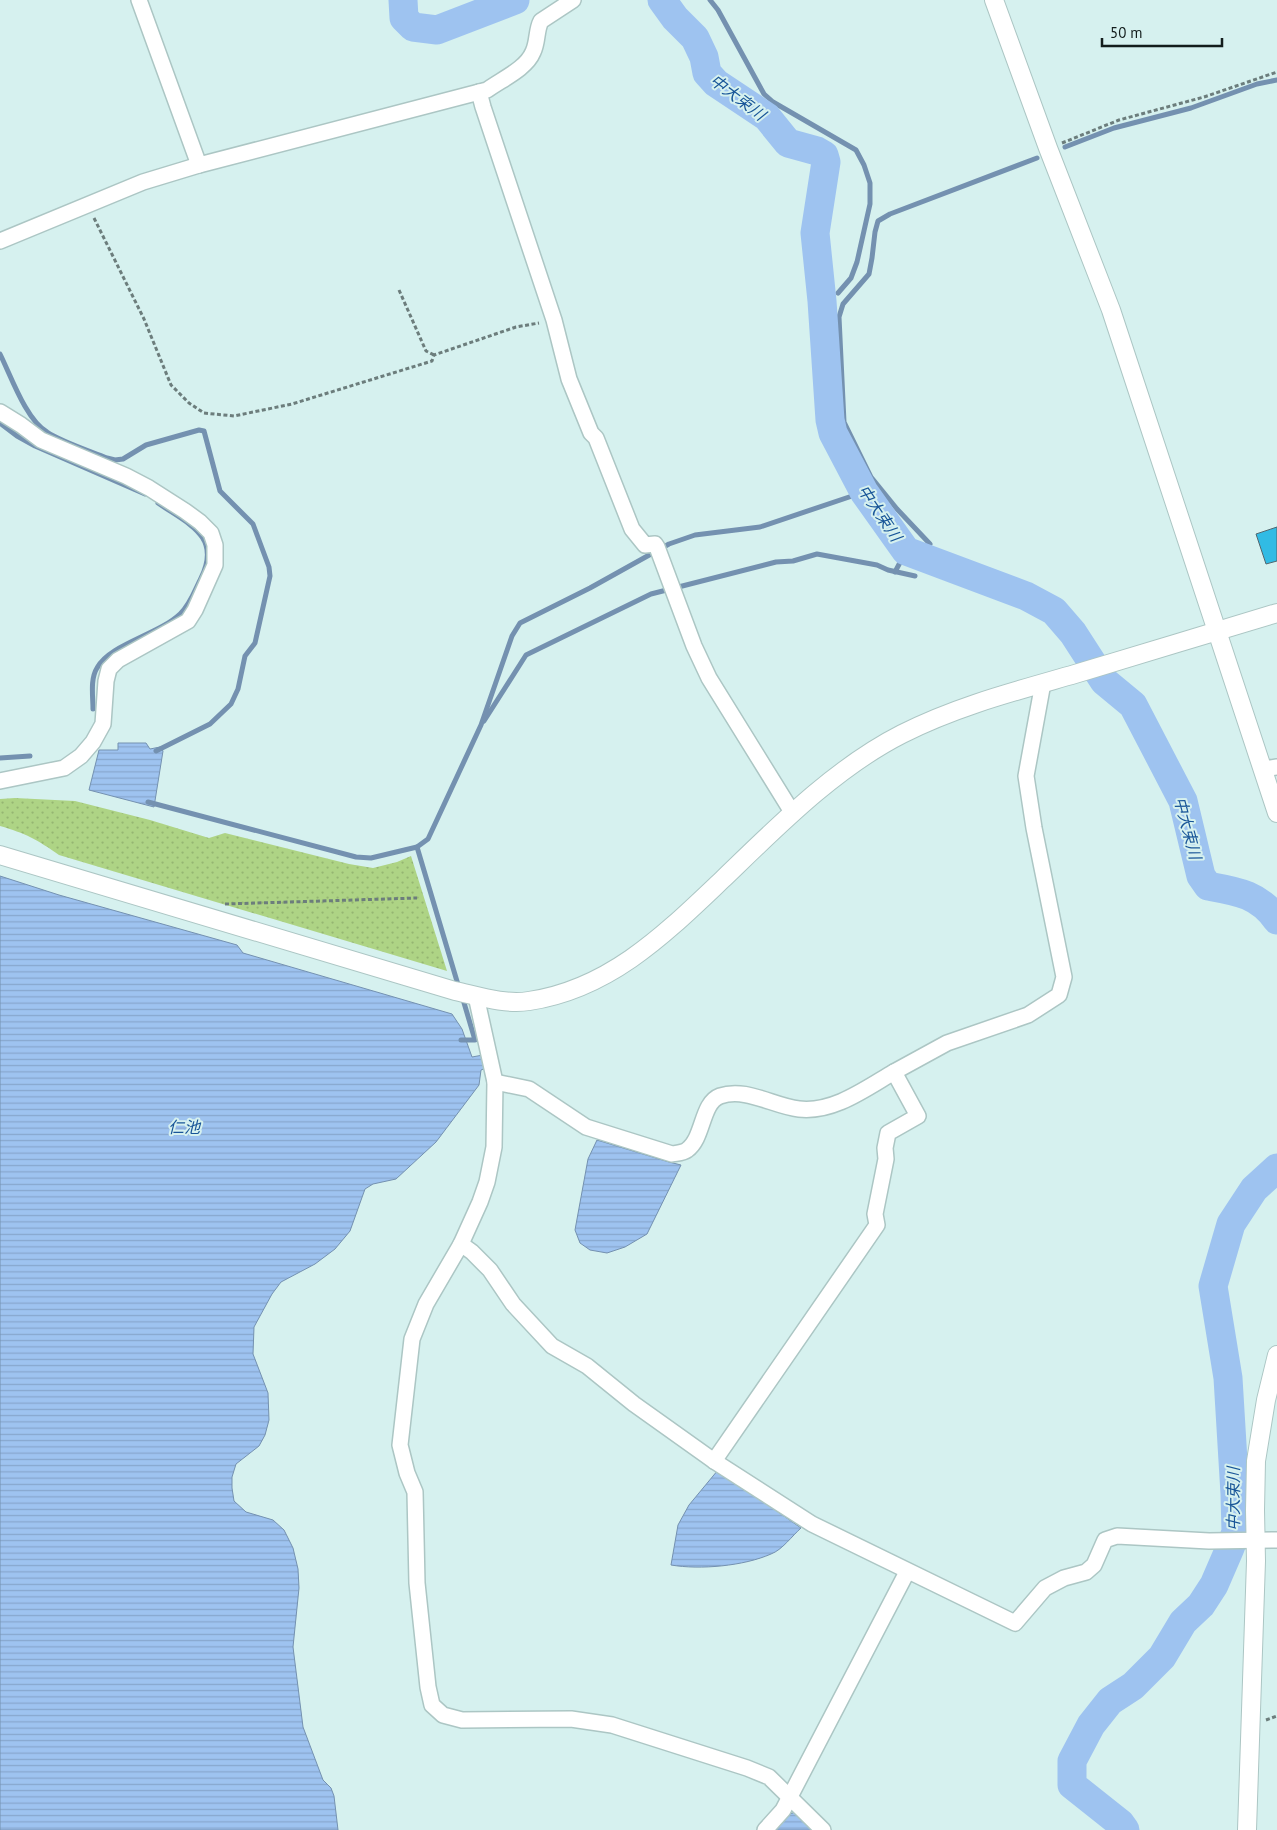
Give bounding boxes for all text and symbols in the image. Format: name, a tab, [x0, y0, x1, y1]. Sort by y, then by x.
scale bar	[1102, 15, 1222, 47]
text: 50 m	[1110, 23, 1143, 42]
water label: 中大束川	[706, 70, 771, 125]
water label: 中大束川	[854, 481, 907, 547]
water label: 中大束川	[1170, 794, 1206, 863]
water label: 仁池	[168, 1117, 202, 1137]
water label: 中大束川	[1223, 1465, 1243, 1531]

